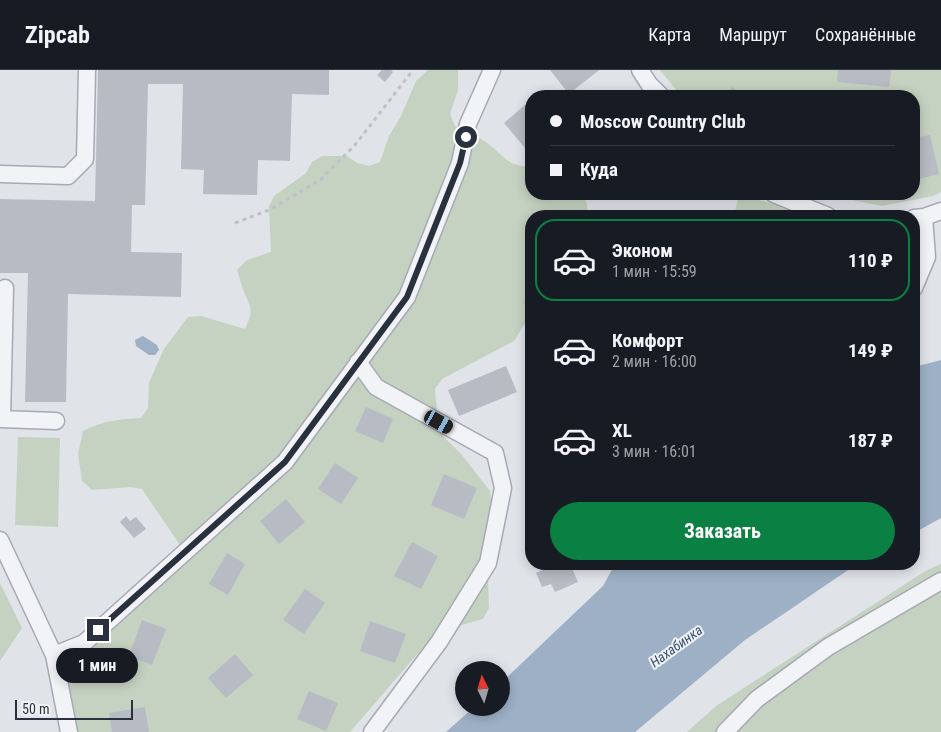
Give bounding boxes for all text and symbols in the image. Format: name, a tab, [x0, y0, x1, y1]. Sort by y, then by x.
text: Zipcab	[25, 21, 90, 49]
text: Карта	[648, 24, 691, 45]
text: Маршрут	[719, 24, 787, 45]
text: Сохранённые	[815, 24, 916, 45]
text: Moscow Country Club	[580, 110, 746, 133]
route start	[455, 126, 477, 148]
text: Куда	[580, 158, 618, 181]
icon: car	[552, 238, 597, 283]
text: Эконом	[612, 239, 673, 262]
text: 110 ₽	[848, 249, 893, 272]
text: 1 мин · 15:59	[612, 262, 697, 281]
icon: car	[552, 328, 597, 373]
text: Комфорт	[612, 329, 684, 352]
text: 149 ₽	[848, 339, 893, 362]
text: 2 мин · 16:00	[612, 352, 697, 371]
car	[422, 408, 455, 436]
icon: car	[552, 418, 597, 463]
text: XL	[612, 419, 632, 442]
text: 187 ₽	[848, 429, 893, 452]
text: 3 мин · 16:01	[612, 442, 697, 461]
button: Заказать	[550, 502, 895, 560]
route end	[87, 619, 109, 641]
water label: Нахабинка	[647, 622, 705, 670]
callout: 1 мин	[57, 648, 139, 682]
text: 1 мин	[78, 656, 116, 675]
north arrow	[455, 661, 510, 716]
map controls	[455, 661, 510, 716]
scale bar	[15, 697, 132, 720]
text: 50 m	[22, 701, 50, 717]

